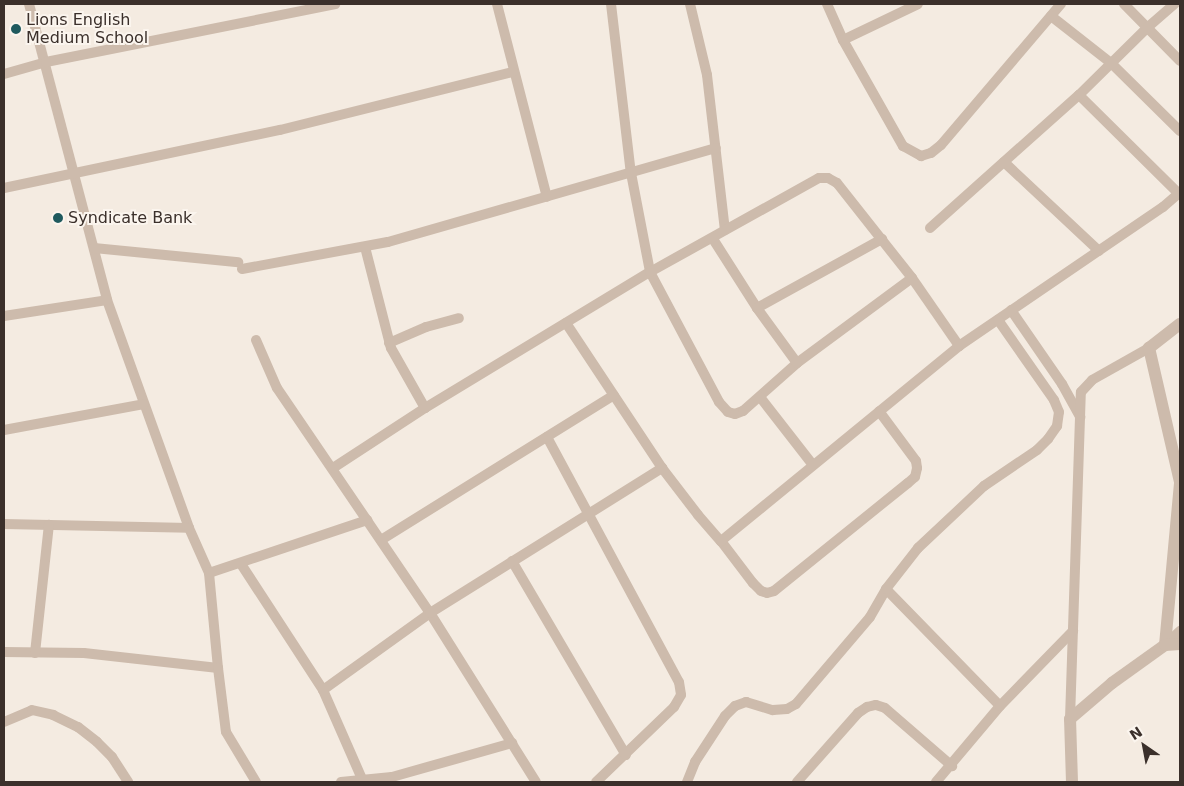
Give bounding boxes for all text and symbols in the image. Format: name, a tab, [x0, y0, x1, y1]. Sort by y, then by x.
place label: Lions English Medium School	[26, 10, 148, 48]
marker: Lions English Medium School	[10, 23, 22, 35]
place label: Syndicate Bank	[68, 208, 192, 228]
marker: Syndicate Bank	[52, 212, 64, 224]
north arrow	[1119, 721, 1169, 771]
text: N	[1127, 724, 1145, 743]

